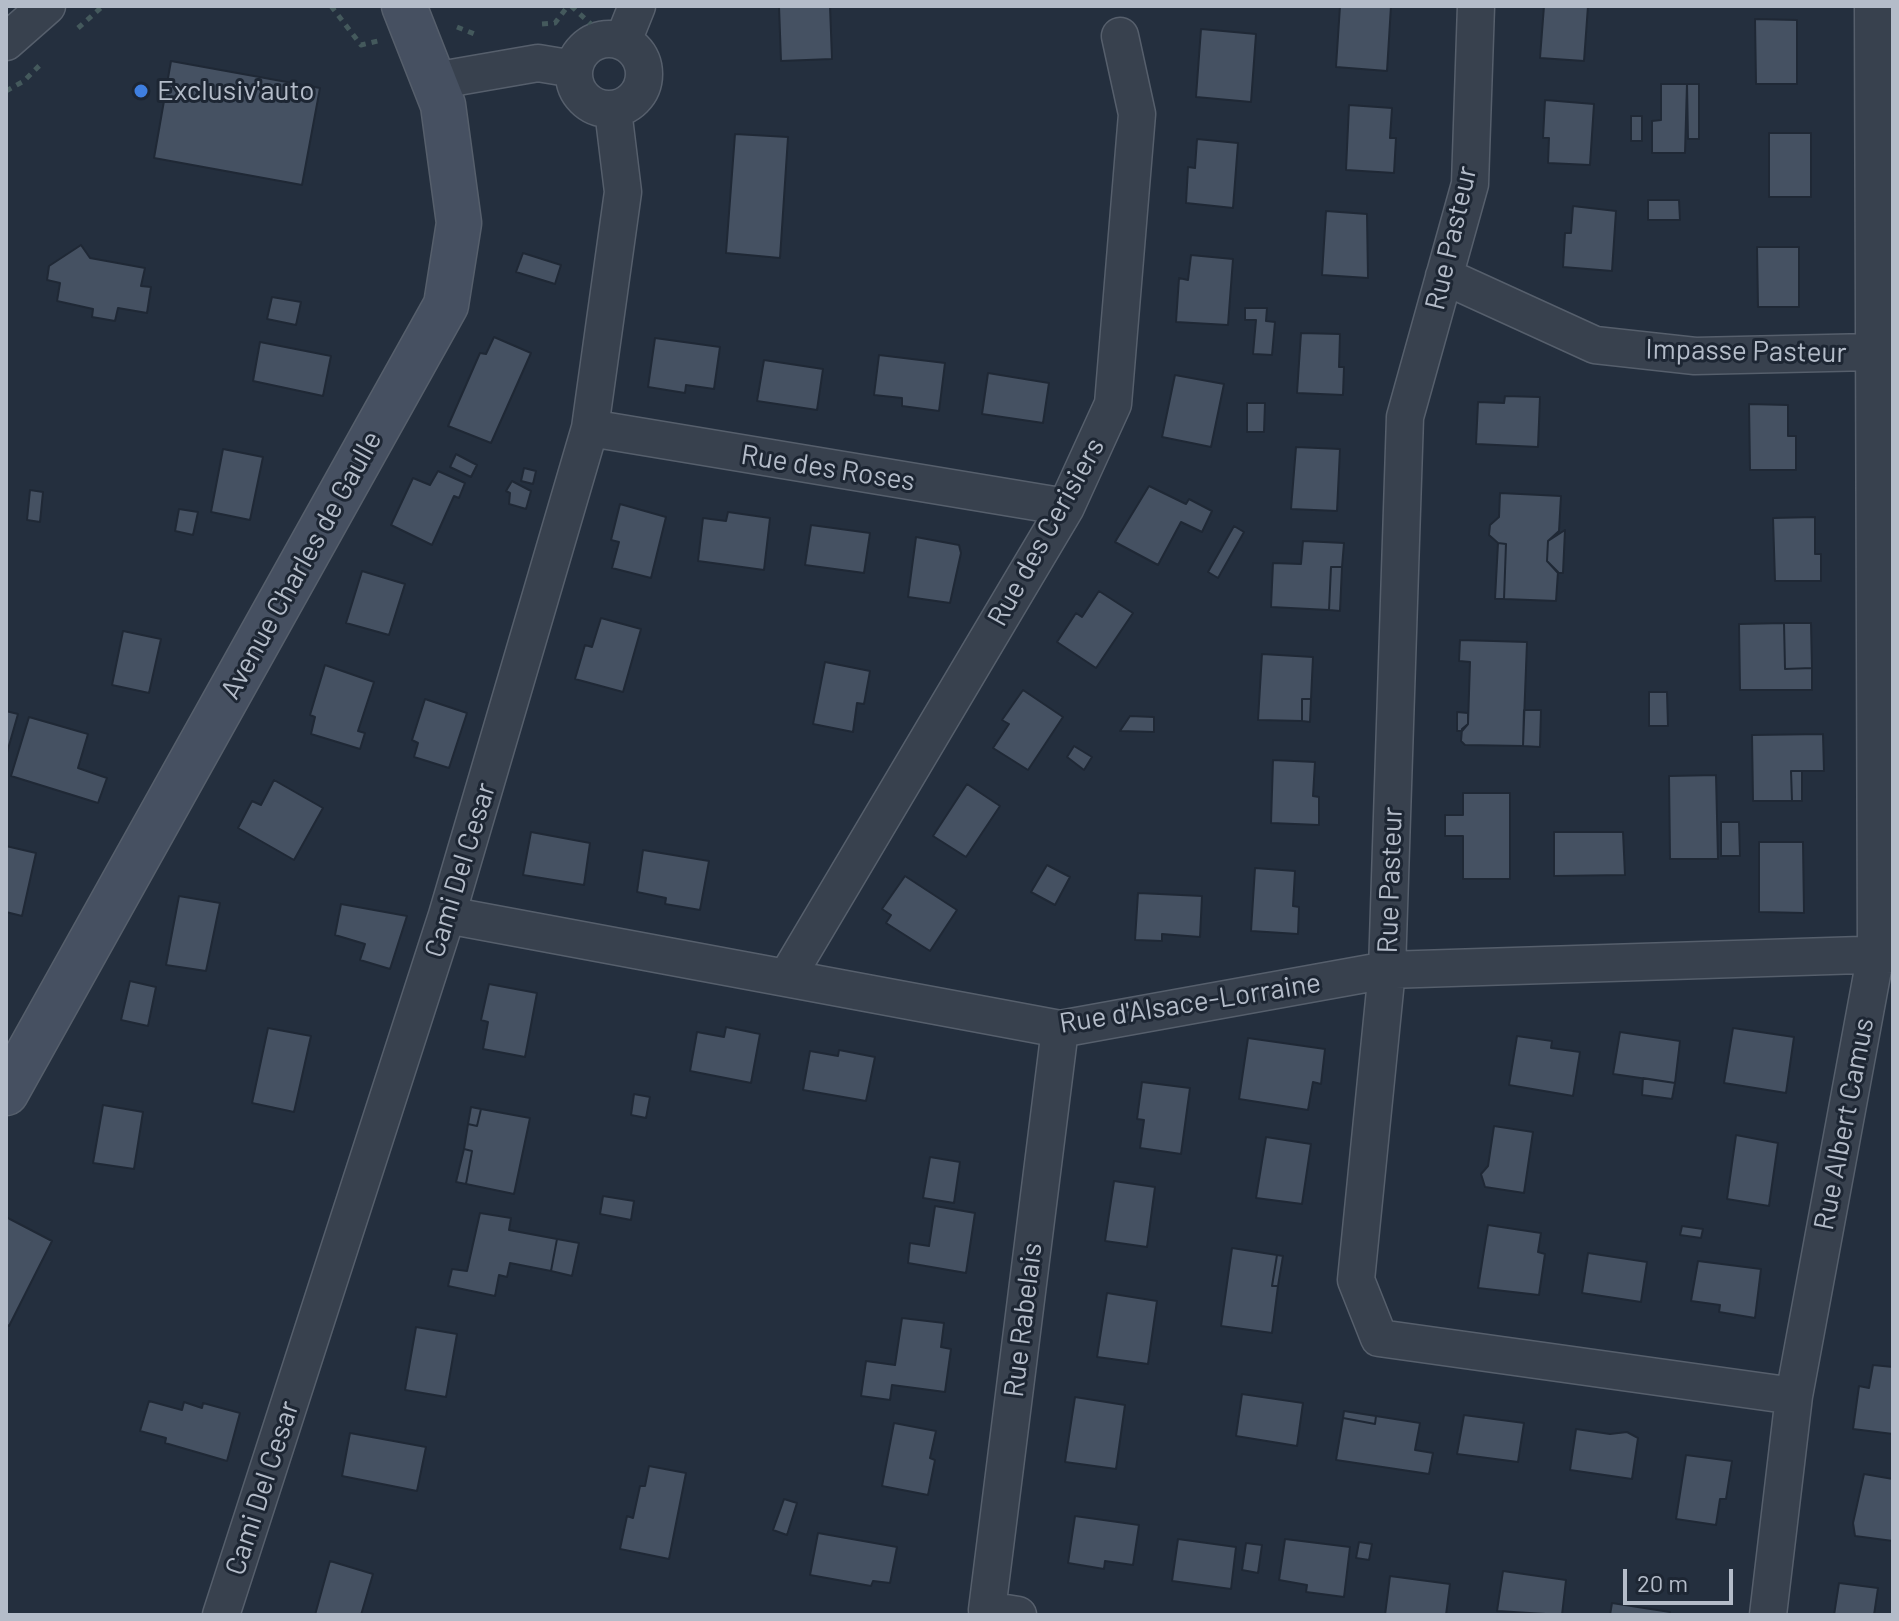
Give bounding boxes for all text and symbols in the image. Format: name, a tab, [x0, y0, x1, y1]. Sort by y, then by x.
place label: Exclusiv'auto	[157, 74, 314, 108]
marker: Exclusiv'auto	[132, 82, 150, 100]
street label: Rue Pasteur	[1418, 163, 1484, 313]
street label: Impasse Pasteur	[1645, 332, 1847, 370]
street label: Avenue Charles de Gaulle	[213, 425, 389, 705]
street label: Rue des Cerisiers	[980, 432, 1112, 632]
street label: Rue des Roses	[739, 438, 917, 498]
street label: Cami Del Cesar	[417, 779, 503, 961]
street label: Rue Pasteur	[1371, 806, 1409, 954]
street label: Rue d'Alsace-Lorraine	[1057, 966, 1323, 1040]
street label: Rue Albert Camus	[1807, 1015, 1881, 1233]
street label: Rue Rabelais	[997, 1241, 1049, 1399]
street label: Cami Del Cesar	[218, 1397, 306, 1579]
scale bar	[1627, 1553, 1737, 1603]
text: 20 m	[1637, 1568, 1688, 1597]

